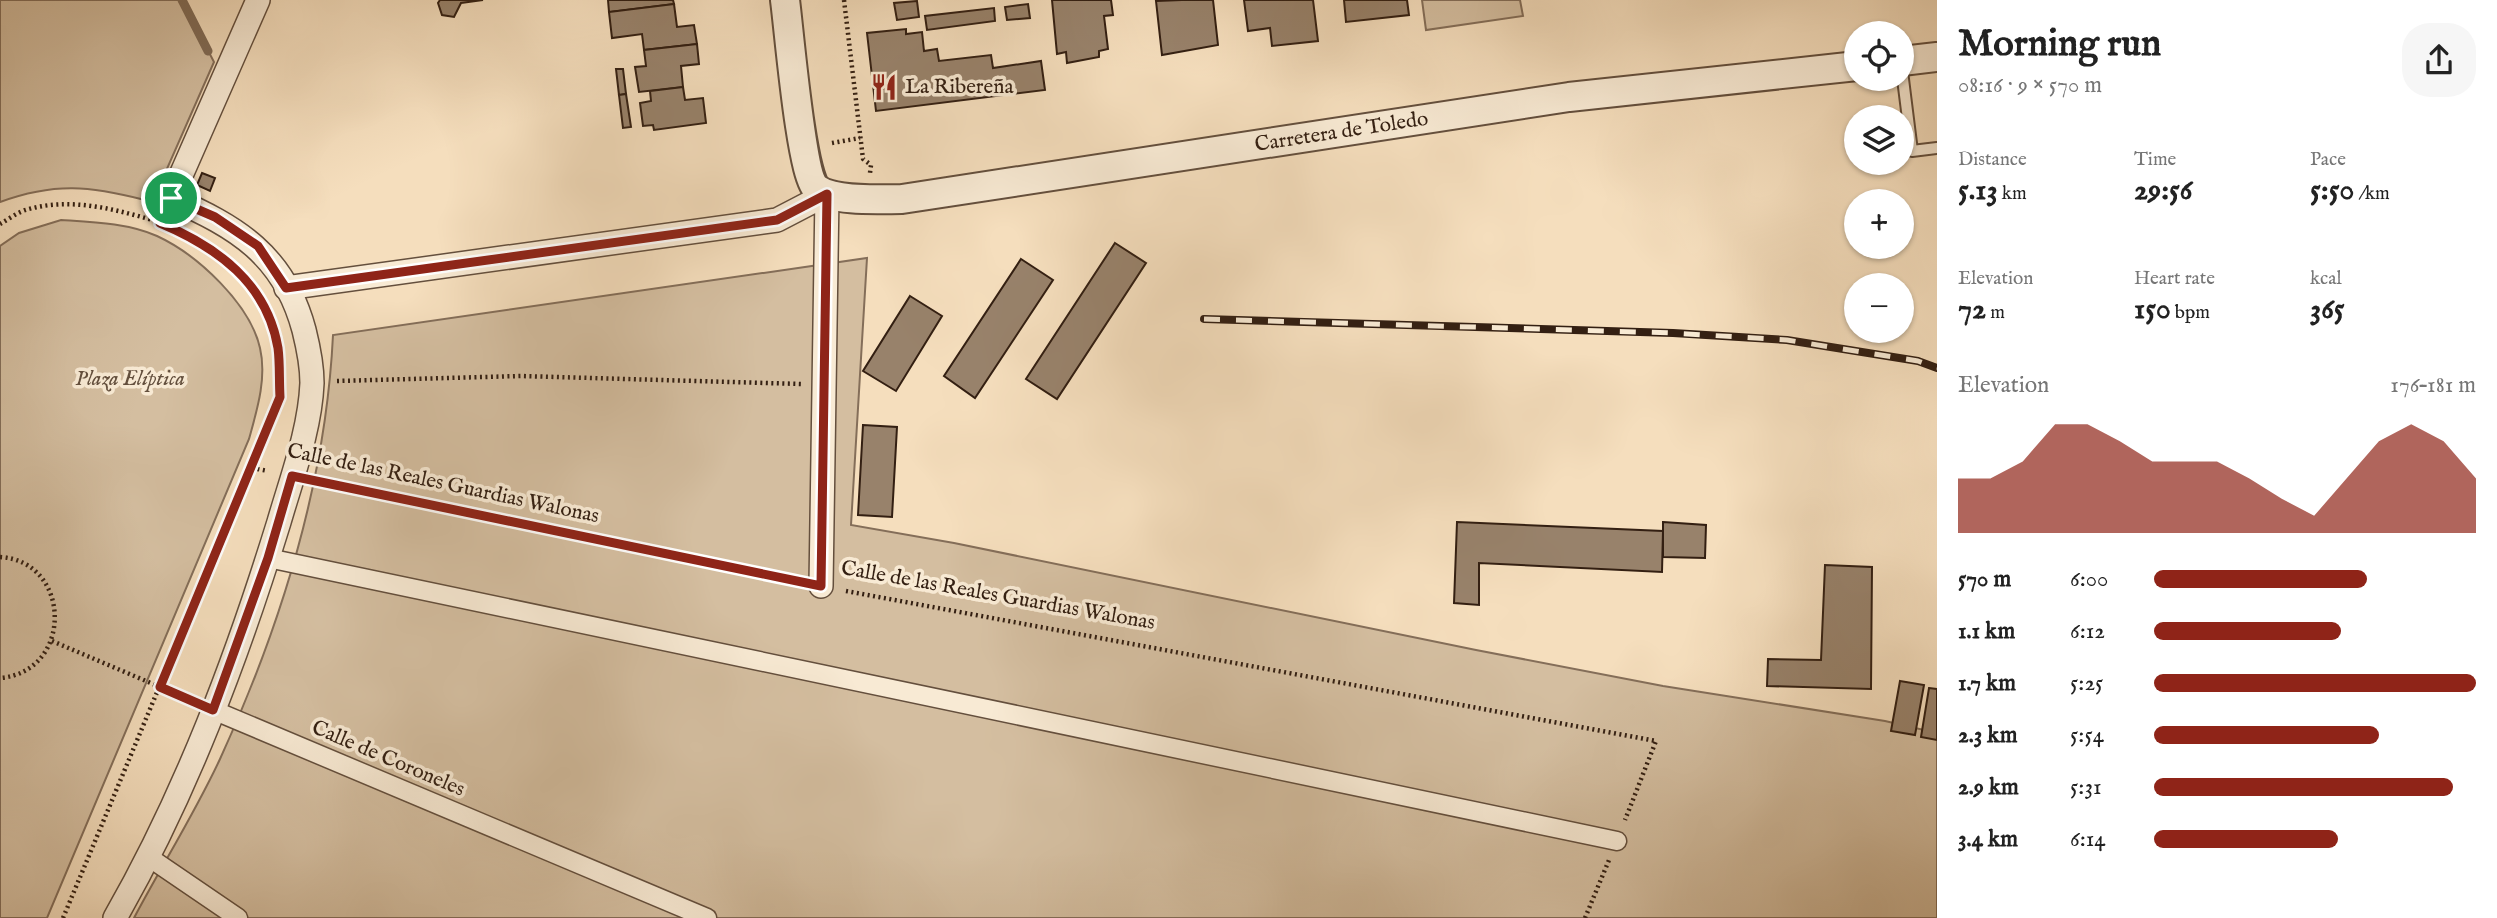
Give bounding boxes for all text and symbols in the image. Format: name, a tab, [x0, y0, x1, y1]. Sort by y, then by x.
map controls	[1844, 21, 1914, 343]
button: locate	[1844, 21, 1914, 91]
text: Morning run	[1958, 21, 2161, 69]
button: share	[2402, 23, 2476, 97]
text: 08:16 · 9 × 570 m	[1958, 71, 2102, 100]
restaurant icon: La Ribereña	[869, 72, 899, 102]
place label: La Ribereña	[905, 74, 1014, 101]
street label: Carretera de Toledo	[1253, 105, 1430, 158]
button: layers	[1844, 105, 1914, 175]
text: Distance	[1958, 148, 2027, 172]
text: Time	[2134, 148, 2176, 172]
text: Pace	[2310, 148, 2346, 172]
pin	[141, 168, 201, 228]
text: 5.13	[1958, 172, 1998, 210]
text: 29:56	[2134, 172, 2193, 210]
text: 5:50	[2310, 172, 2354, 210]
icon: arrive	[152, 179, 190, 217]
text: km	[1998, 182, 2027, 206]
text: /km	[2354, 182, 2390, 206]
button: +	[1844, 189, 1914, 259]
text: Elevation	[1958, 267, 2033, 291]
text: Heart rate	[2134, 267, 2215, 291]
text: kcal	[2310, 267, 2342, 291]
button: −	[1844, 273, 1914, 343]
text: 72	[1958, 291, 1986, 329]
text: 150	[2134, 291, 2171, 329]
text: 365	[2310, 291, 2345, 329]
text: m	[1986, 301, 2005, 325]
text: bpm	[2171, 301, 2210, 325]
park label: Plaza Elíptica	[75, 366, 185, 393]
text: Elevation	[1958, 371, 2049, 400]
text: 176–181 m	[2390, 371, 2476, 400]
street label: Calle de las Reales Guardias Walonas	[285, 438, 601, 530]
street label: Calle de las Reales Guardias Walonas	[839, 555, 1157, 637]
text: 570 m	[1958, 565, 2011, 594]
text: 6:00	[2070, 565, 2108, 594]
text: 1.1 km	[1958, 617, 2015, 646]
text: 6:12	[2070, 617, 2105, 646]
text: 1.7 km	[1958, 669, 2016, 698]
text: 5:25	[2070, 669, 2103, 698]
street label: Calle de Coroneles	[307, 715, 469, 803]
text: 2.3 km	[1958, 721, 2017, 750]
text: 5:54	[2070, 721, 2104, 750]
text: 2.9 km	[1958, 773, 2019, 802]
text: 5:31	[2070, 773, 2102, 802]
text: 3.4 km	[1958, 825, 2018, 854]
text: 6:14	[2070, 825, 2106, 854]

